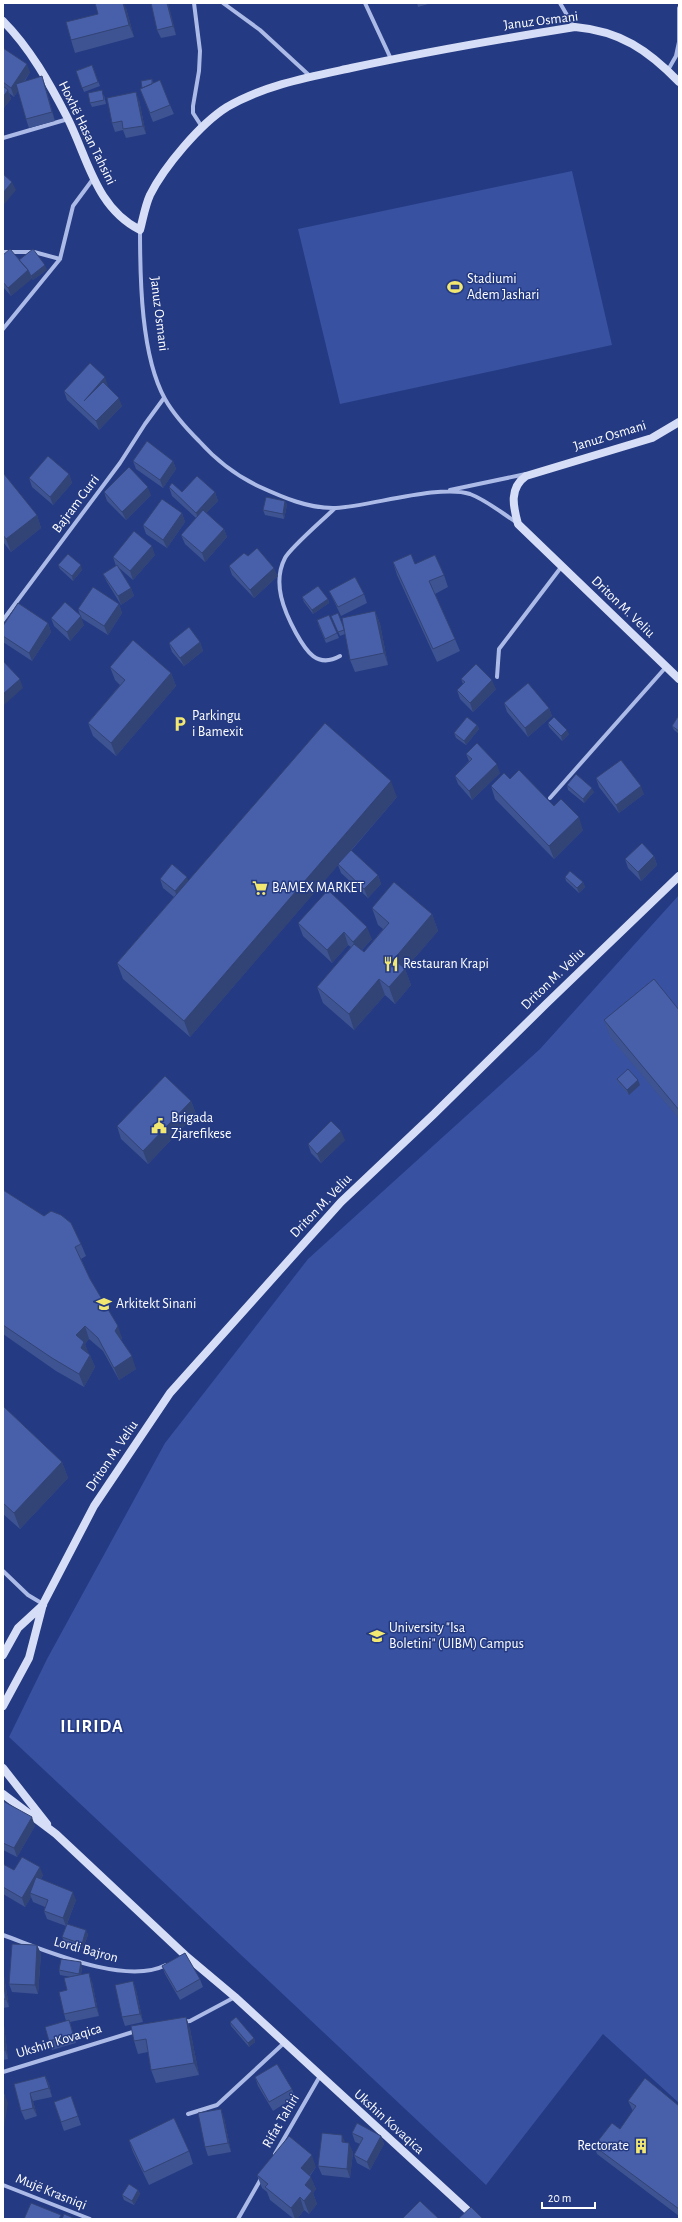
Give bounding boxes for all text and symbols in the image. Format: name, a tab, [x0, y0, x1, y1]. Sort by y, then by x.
street label: Januz Osmani	[503, 9, 579, 33]
street label: Hoxhë Hasan Tahsini	[56, 79, 118, 187]
place label: Stadiumi Adem Jashari	[467, 272, 539, 302]
street label: Januz Osmani	[147, 276, 171, 352]
sports icon: Stadiumi Adem Jashari	[446, 278, 464, 296]
street label: Januz Osmani	[572, 418, 648, 454]
street label: Bajram Curri	[50, 472, 102, 536]
street label: Driton M. Veliu	[589, 574, 657, 640]
place label: Parkingu i Bamexit	[192, 709, 244, 739]
parking icon: Parkingu i Bamexit	[171, 715, 189, 733]
supermarket icon: BAMEX MARKET	[251, 879, 269, 897]
place label: BAMEX MARKET	[272, 881, 364, 895]
street label: Driton M. Veliu	[519, 946, 587, 1012]
restaurant icon: Restauran Krapi	[382, 955, 400, 973]
place label: Restauran Krapi	[403, 957, 489, 971]
place label: Brigada Zjarefikese	[171, 1111, 231, 1141]
public building icon: Brigada Zjarefikese	[150, 1117, 168, 1135]
street label: Driton M. Veliu	[288, 1172, 354, 1240]
school or university icon: Arkitekt Sinani	[95, 1295, 113, 1313]
place label: Arkitekt Sinani	[116, 1297, 196, 1311]
street label: Driton M. Veliu	[83, 1418, 141, 1494]
place label: University "Isa Boletini" (UIBM) Campus	[389, 1621, 524, 1651]
school or university icon: University "Isa Boletini" (UIBM) Campus	[368, 1627, 386, 1645]
district label: ILIRIDA	[60, 1718, 124, 1736]
street label: Lordi Bajron	[52, 1935, 120, 1965]
street label: Ukshin Kovaqica	[14, 2021, 104, 2061]
street label: Ukshin Kovaqica	[351, 2087, 427, 2157]
street label: Rifat Tahiri	[260, 2092, 302, 2150]
building icon: Rectorate	[632, 2137, 650, 2155]
place label: Rectorate	[577, 2139, 629, 2153]
street label: Mujë Krasniqi	[14, 2171, 88, 2213]
scale bar	[542, 2184, 595, 2210]
text: 20 m	[548, 2192, 571, 2204]

